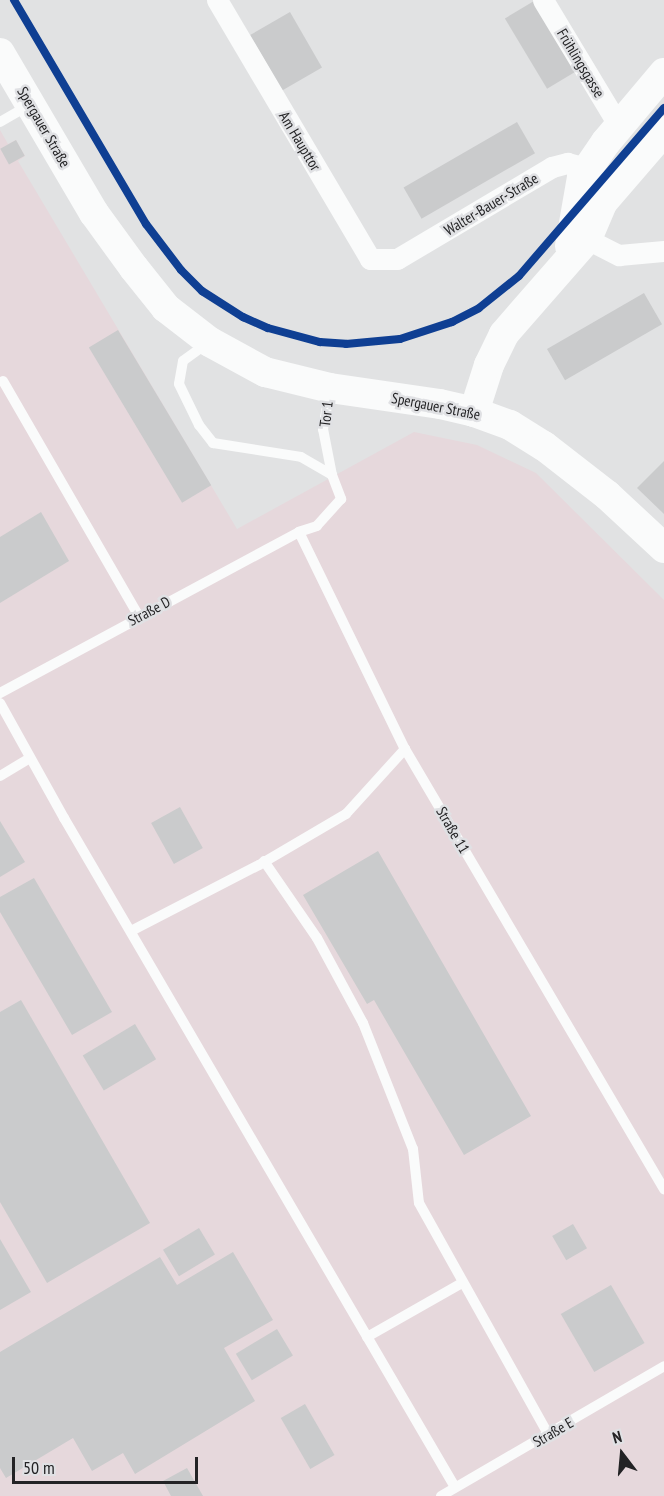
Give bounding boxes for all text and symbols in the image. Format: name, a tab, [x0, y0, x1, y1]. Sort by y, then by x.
street label: Frühlingsgasse	[553, 25, 609, 101]
street label: Spergauer Straße	[14, 84, 74, 170]
street label: Am Haupttor	[275, 108, 325, 174]
street label: Walter-Bauer-Straße	[441, 169, 541, 239]
street label: Spergauer Straße	[390, 389, 482, 423]
street label: Tor 1	[316, 400, 336, 428]
street label: Straße D	[125, 592, 173, 630]
street label: Straße 11	[432, 803, 474, 857]
street label: Straße E	[530, 1413, 576, 1451]
north arrow	[592, 1424, 652, 1484]
text: N	[610, 1426, 624, 1448]
scale bar	[15, 1445, 201, 1483]
text: 50 m	[23, 1456, 55, 1479]

